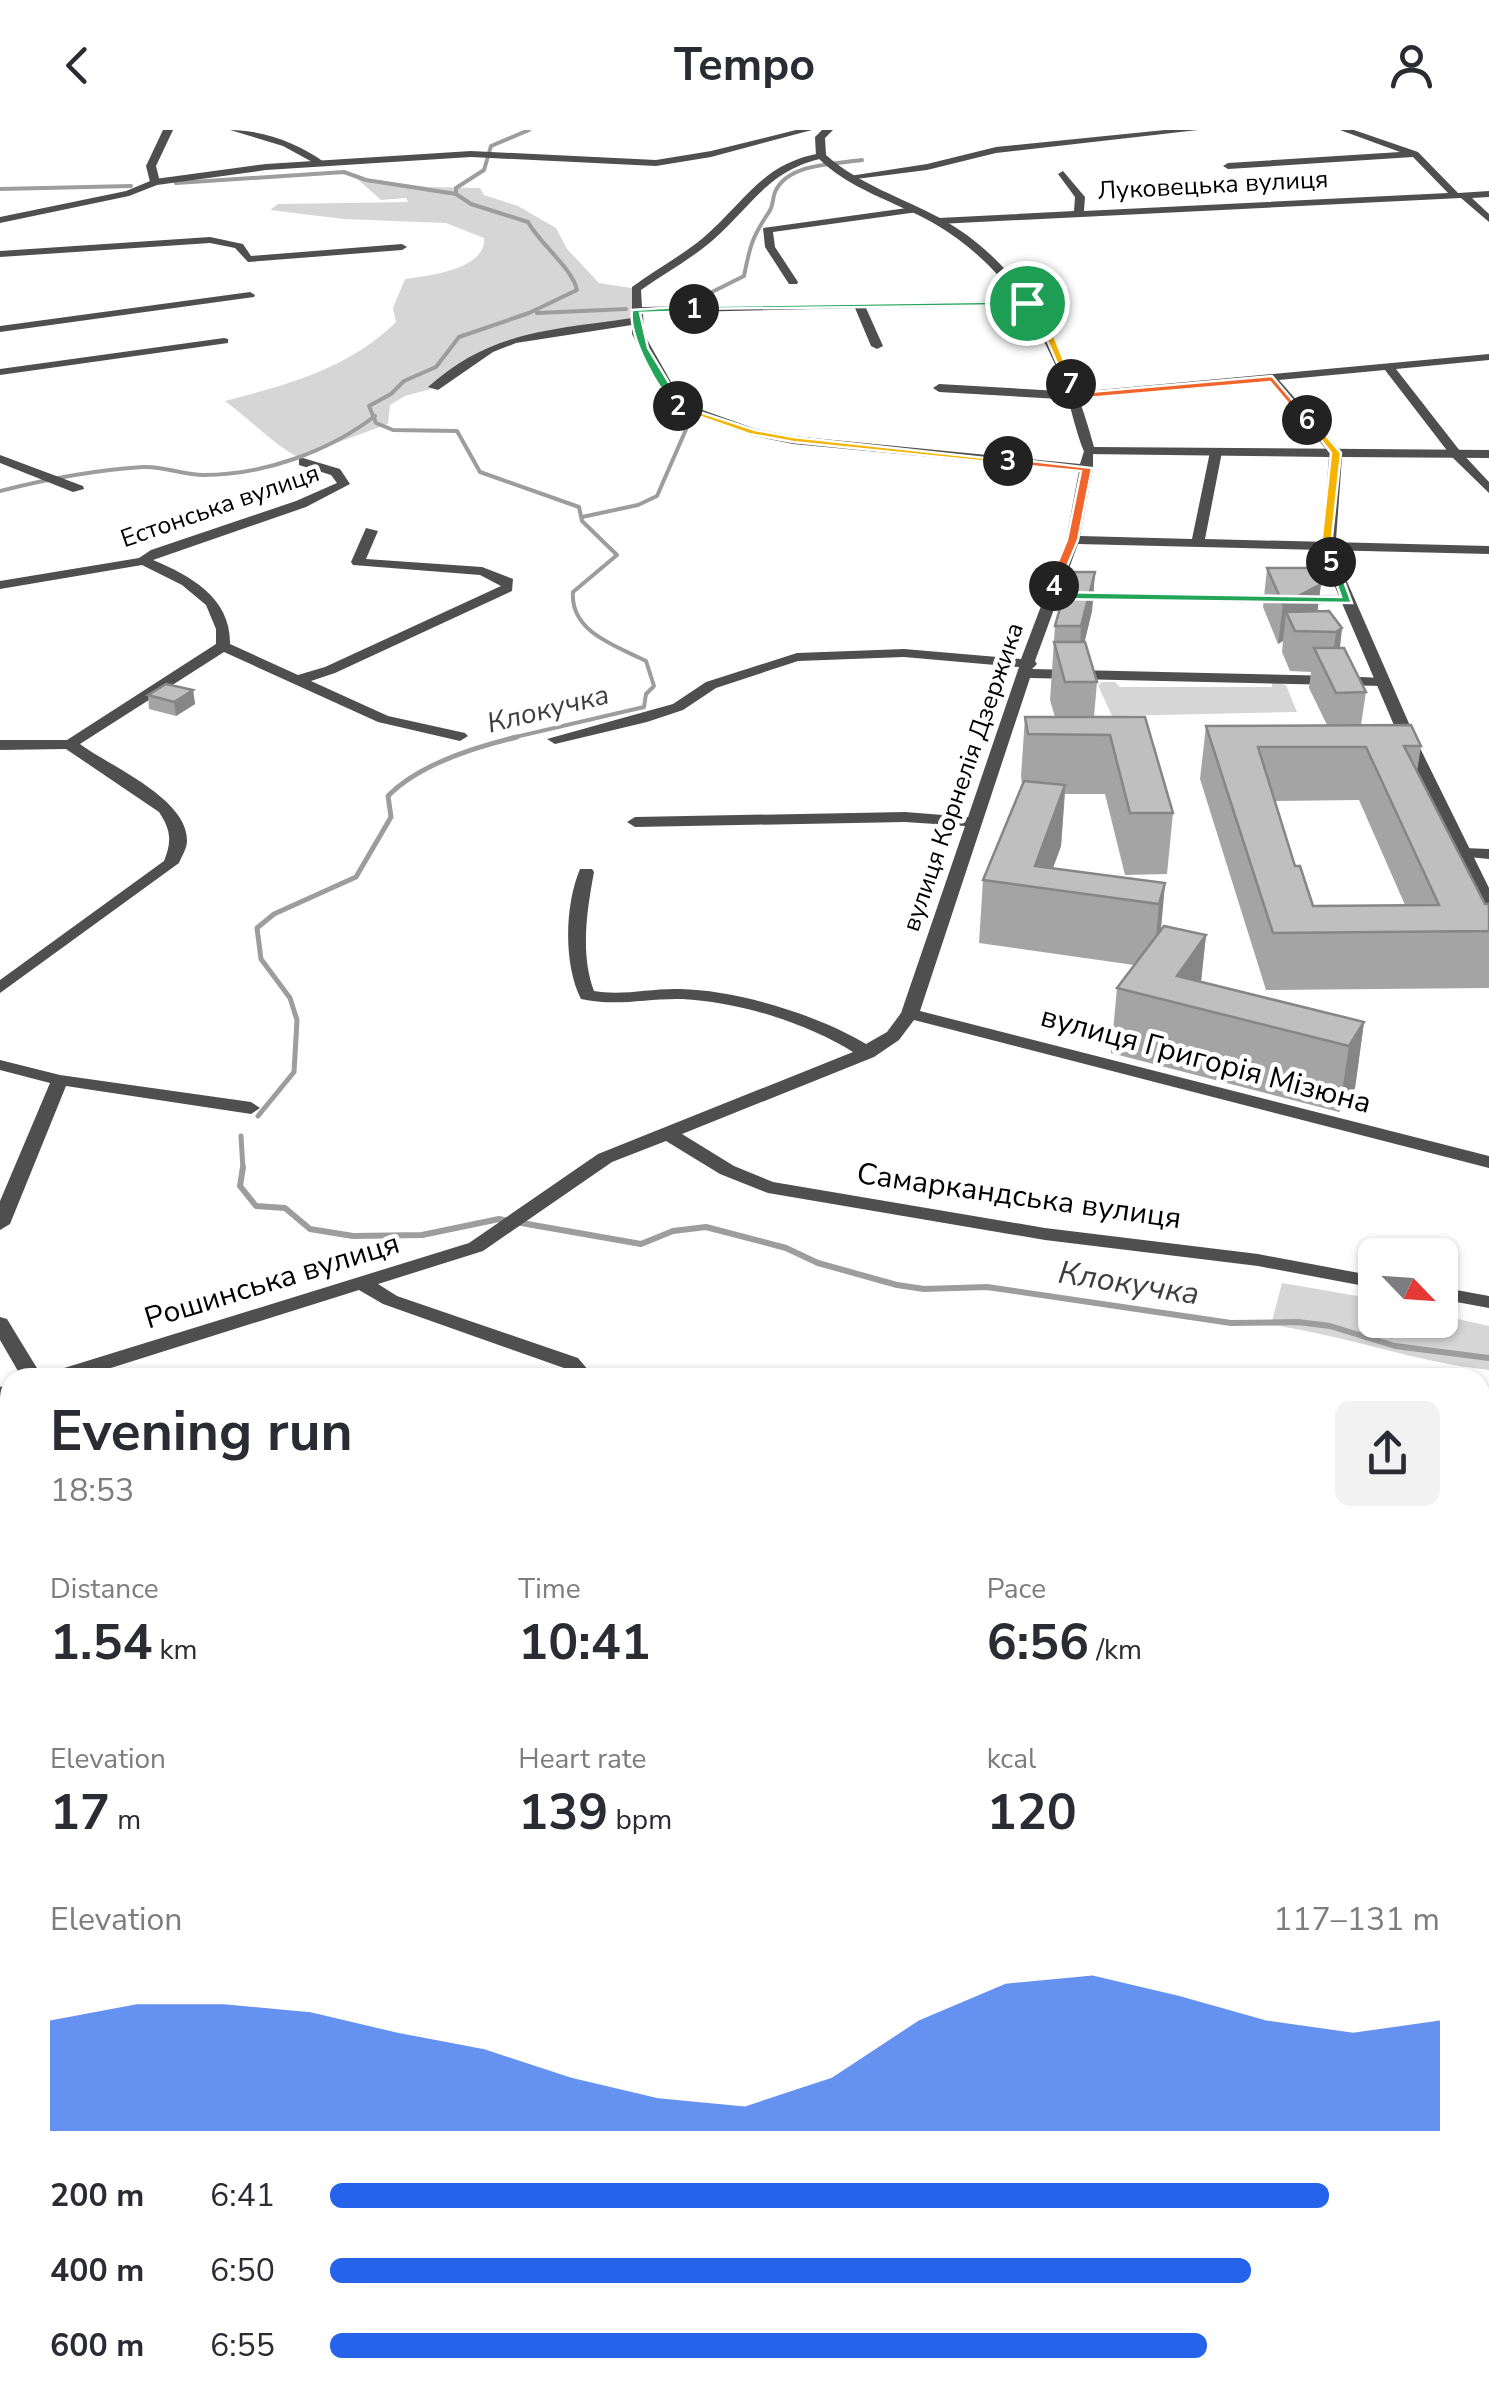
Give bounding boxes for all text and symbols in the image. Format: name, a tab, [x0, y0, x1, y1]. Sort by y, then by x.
text: Tempo	[674, 35, 815, 96]
icon: back	[50, 38, 105, 93]
icon: person	[1384, 38, 1439, 93]
street label: Луковецька вулиця	[1097, 162, 1329, 208]
pin	[985, 261, 1070, 346]
icon: arrive	[1000, 276, 1055, 331]
pin: 1	[669, 284, 719, 334]
text: 1	[686, 290, 702, 328]
pin: 7	[1046, 359, 1096, 409]
text: 7	[1063, 365, 1079, 403]
pin: 2	[653, 381, 703, 431]
text: 2	[670, 387, 686, 425]
pin: 6	[1282, 395, 1332, 445]
text: 6	[1299, 401, 1315, 439]
pin: 3	[983, 436, 1033, 486]
text: 3	[1000, 442, 1016, 480]
street label: Естонська вулиця	[116, 456, 324, 556]
pin: 5	[1306, 537, 1356, 587]
text: 5	[1323, 543, 1339, 581]
pin: 4	[1029, 561, 1079, 611]
text: 4	[1046, 567, 1062, 605]
street label: вулиця Корнелія Дзержика	[894, 618, 1032, 936]
water label: Клокучка	[483, 675, 613, 743]
street label: вулиця Григорія Мізюна	[1036, 996, 1376, 1124]
street label: Самаркандська вулиця	[854, 1153, 1184, 1239]
street label: Рошинська вулиця	[139, 1223, 405, 1339]
north arrow	[1358, 1238, 1458, 1338]
map controls	[1358, 1238, 1458, 1338]
water label: Клокучка	[1055, 1251, 1203, 1315]
text: Evening run	[50, 1394, 353, 1469]
button: share	[1335, 1401, 1440, 1506]
text: 18:53	[50, 1469, 134, 1512]
text: Distance	[50, 1570, 159, 1608]
text: Time	[518, 1570, 581, 1608]
text: Pace	[987, 1570, 1046, 1608]
text: 1.54	[50, 1608, 152, 1677]
text: 10:41	[518, 1608, 651, 1677]
text: 6:56	[987, 1608, 1089, 1677]
text: km	[152, 1631, 198, 1669]
text: /km	[1089, 1631, 1142, 1669]
text: Elevation	[50, 1740, 166, 1778]
text: Heart rate	[518, 1740, 646, 1778]
text: kcal	[987, 1740, 1036, 1778]
text: 17	[50, 1778, 110, 1847]
text: 139	[518, 1778, 608, 1847]
text: 120	[987, 1778, 1077, 1847]
text: m	[110, 1801, 141, 1839]
text: bpm	[608, 1801, 672, 1839]
text: Elevation	[50, 1898, 183, 1941]
text: 117–131 m	[1273, 1898, 1440, 1941]
text: 200 m	[50, 2174, 144, 2217]
text: 6:41	[210, 2174, 275, 2217]
text: 400 m	[50, 2249, 144, 2292]
text: 6:50	[210, 2249, 275, 2292]
text: 600 m	[50, 2324, 144, 2367]
text: 6:55	[210, 2324, 275, 2367]

